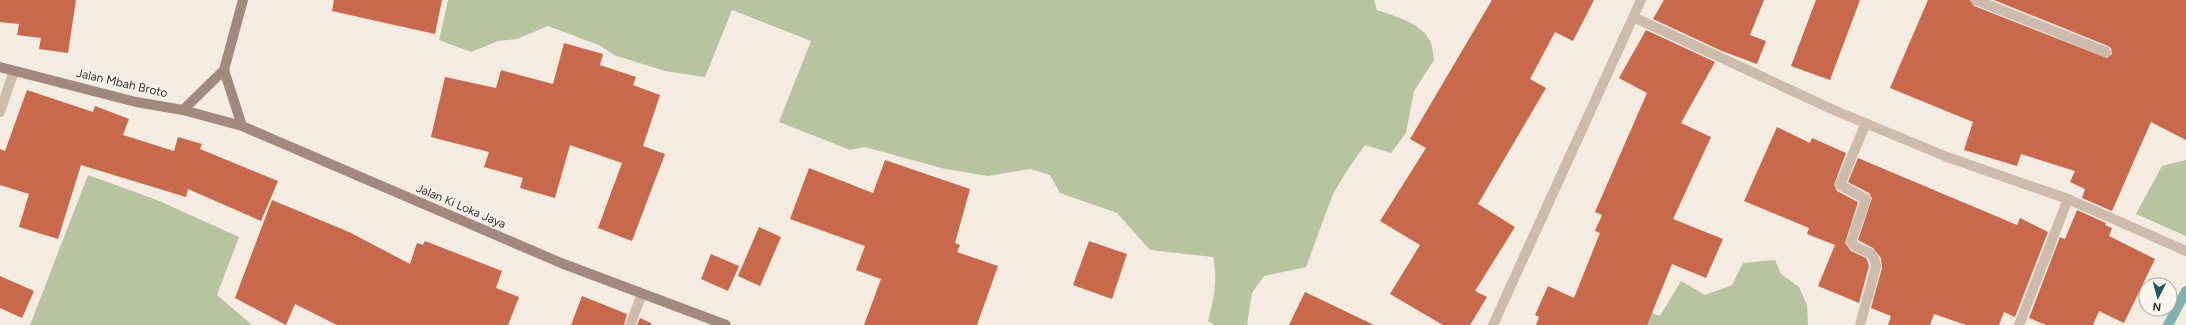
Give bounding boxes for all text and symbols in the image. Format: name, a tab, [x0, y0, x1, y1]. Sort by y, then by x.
street label: Jalan Mbah Broto	[75, 66, 169, 100]
street label: Jalan Ki Loka Jaya	[414, 181, 508, 231]
north arrow	[2138, 277, 2178, 317]
text: N	[2152, 300, 2162, 313]

